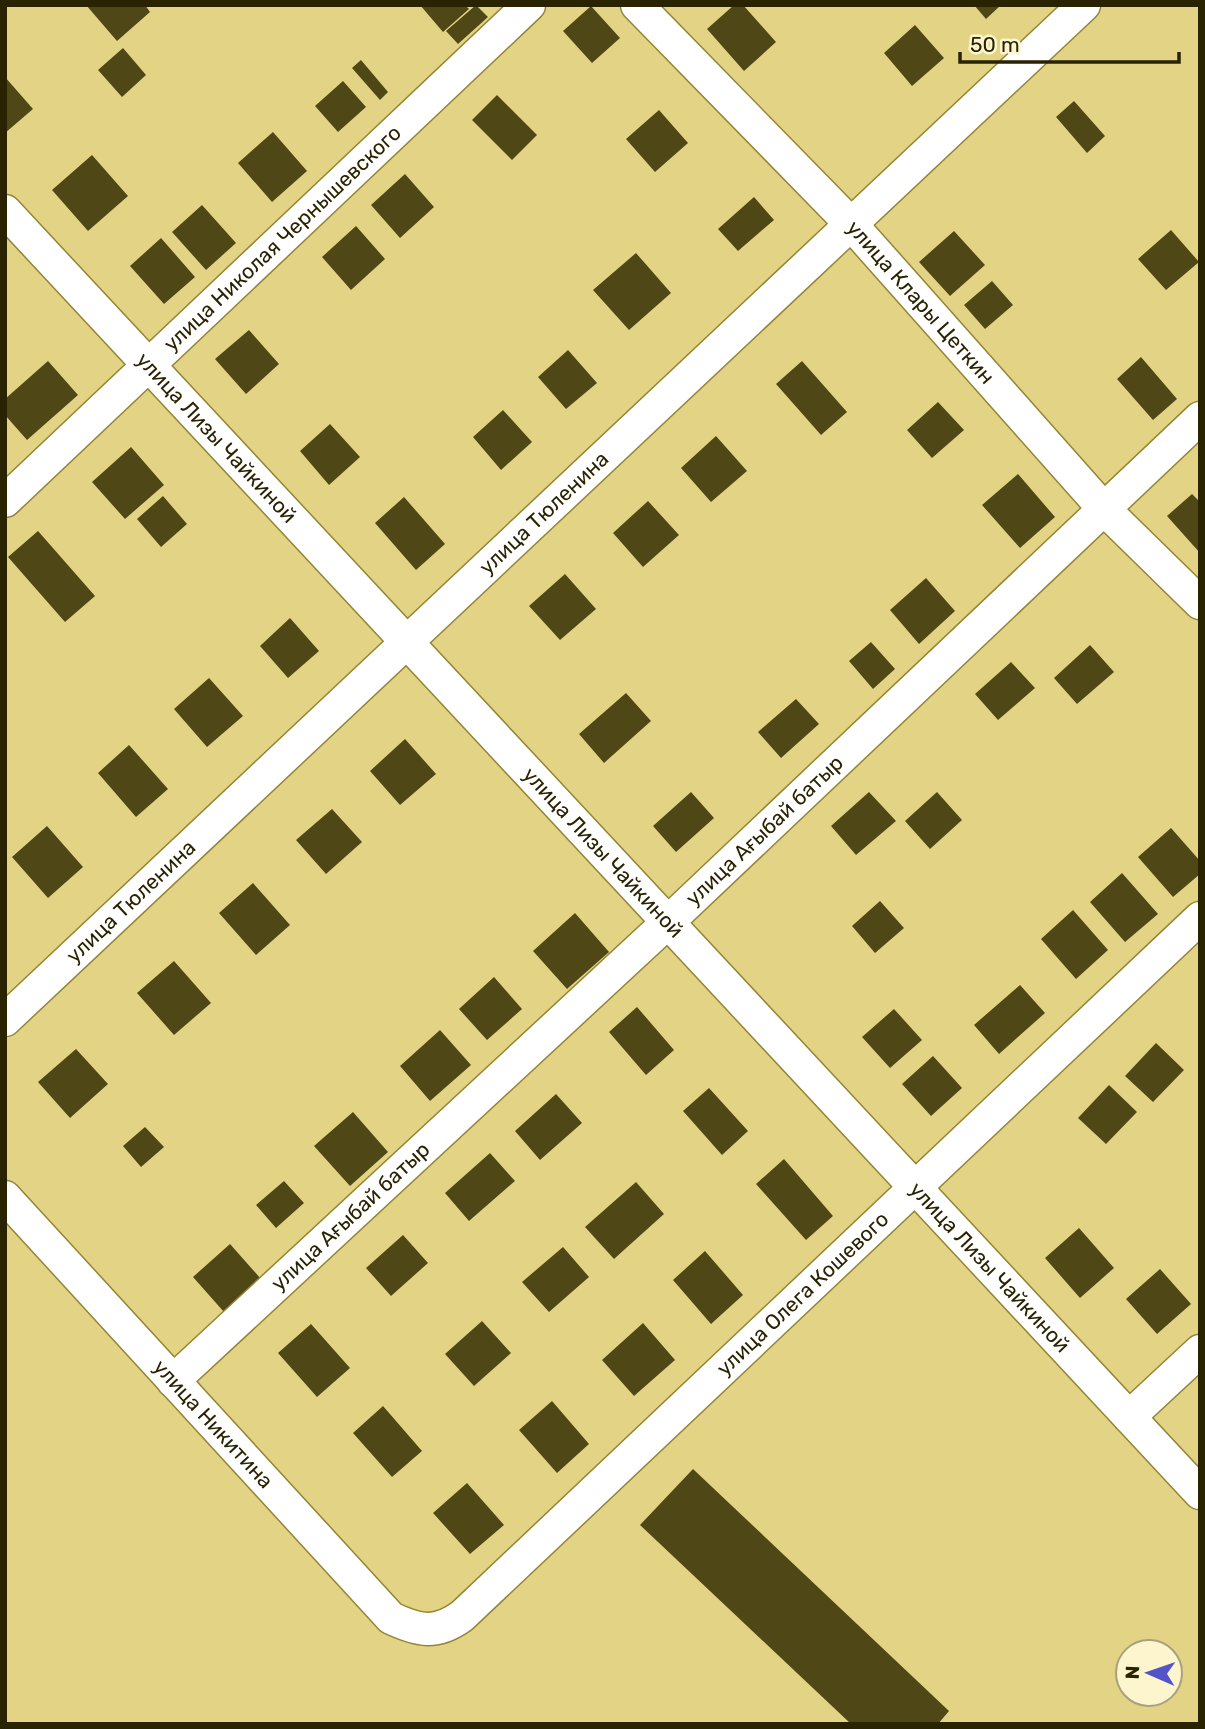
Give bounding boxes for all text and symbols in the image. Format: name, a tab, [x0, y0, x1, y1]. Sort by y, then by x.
scale bar	[960, 21, 1179, 65]
text: 50 m	[970, 32, 1020, 57]
street label: улица Николая Чернышевского	[158, 120, 406, 356]
street label: улица Клары Цеткин	[842, 215, 1000, 389]
street label: улица Лизы Чайкиной	[131, 347, 302, 528]
street label: улица Тюленина	[474, 446, 613, 579]
street label: улица Ағыбай батыр	[680, 750, 848, 911]
street label: улица Лизы Чайкиной	[518, 762, 689, 943]
street label: улица Тюленина	[61, 834, 201, 968]
street label: улица Ағыбай батыр	[266, 1136, 435, 1296]
street label: улица Лизы Чайкиной	[905, 1177, 1075, 1357]
street label: улица Олега Кошевого	[711, 1206, 893, 1381]
street label: улица Никитина	[148, 1354, 279, 1493]
north arrow	[1114, 1638, 1184, 1708]
text: N	[1121, 1665, 1144, 1680]

